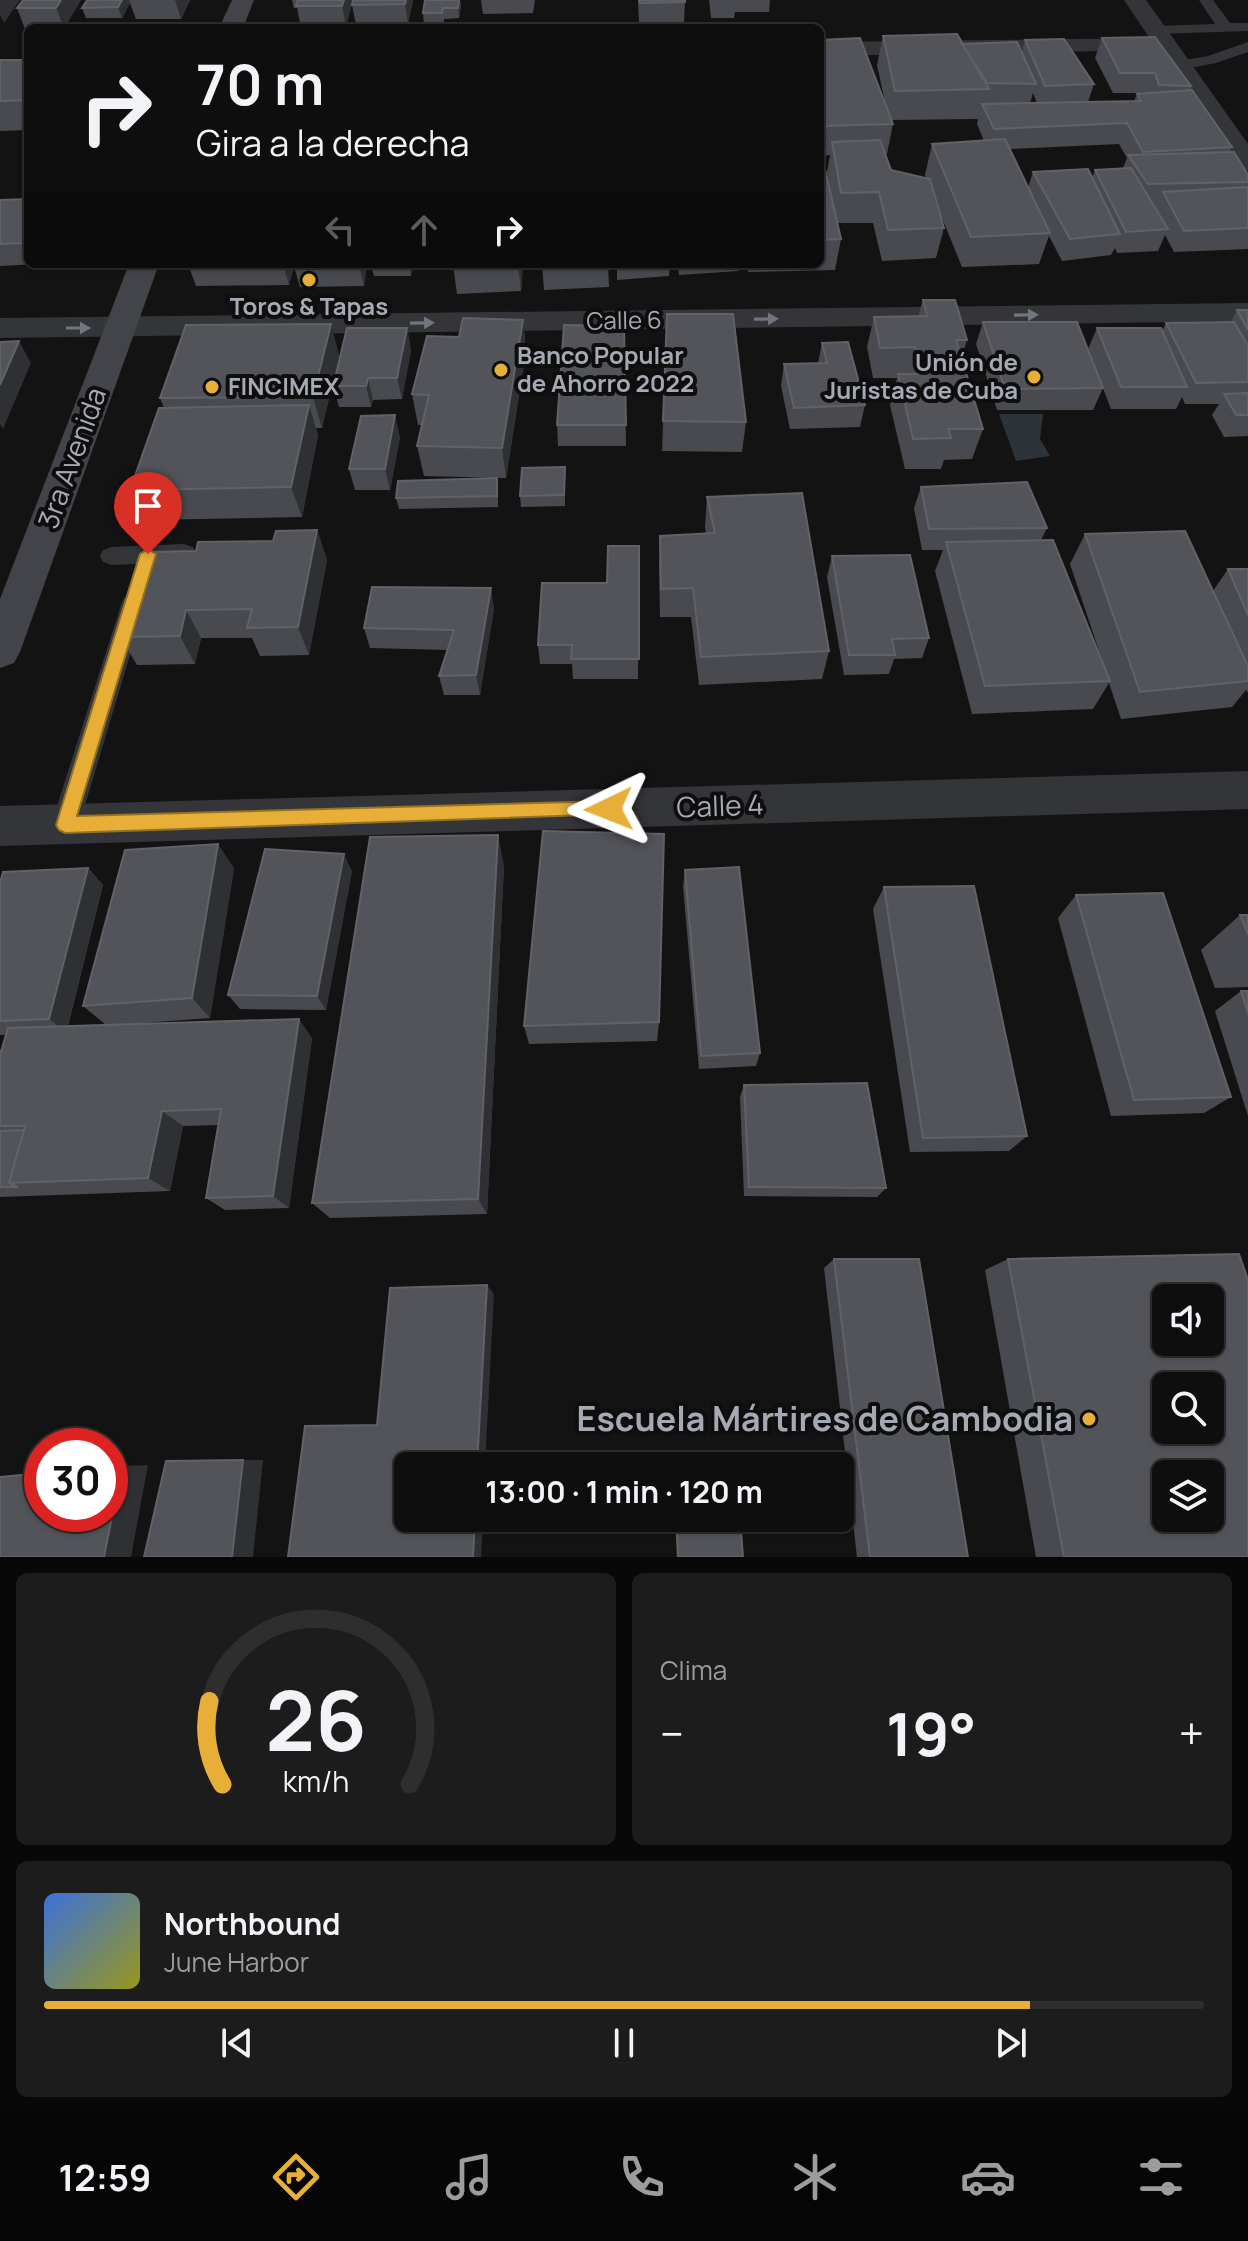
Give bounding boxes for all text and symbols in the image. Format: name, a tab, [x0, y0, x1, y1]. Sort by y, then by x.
text: 70 m	[196, 45, 324, 122]
icon: right	[64, 56, 168, 160]
text: Gira a la derecha	[196, 118, 469, 167]
icon: left	[318, 208, 362, 252]
icon: ahead	[402, 208, 446, 252]
icon: right	[486, 208, 530, 252]
marker: Toros & Tapas	[300, 271, 318, 289]
place label: Toros & Tapas	[230, 289, 388, 322]
street label: Calle 6	[586, 302, 662, 337]
one-way arrow	[1014, 309, 1039, 321]
one-way arrow	[754, 312, 779, 325]
one-way arrow	[410, 317, 435, 330]
one-way arrow	[66, 322, 91, 334]
place label: Banco Popular de Ahorro 2022	[517, 338, 694, 399]
place label: Unión de Juristas de Cuba	[824, 345, 1018, 406]
marker: Banco Popular de Ahorro 2022	[492, 361, 510, 379]
marker: Unión de Juristas de Cuba	[1025, 368, 1043, 386]
place label: FINCIMEX	[228, 369, 340, 402]
marker: FINCIMEX	[203, 378, 221, 396]
street label: 3ra Avenida	[28, 382, 114, 534]
pin	[114, 472, 182, 554]
icon: arrive	[126, 484, 170, 528]
position arrow	[567, 767, 651, 851]
street label: Calle 4	[676, 784, 764, 826]
map controls	[1152, 1284, 1224, 1532]
button: sound	[1152, 1284, 1224, 1356]
button: search	[1152, 1372, 1224, 1444]
place label: Escuela Mártires de Cambodia	[577, 1395, 1073, 1441]
marker: Escuela Mártires de Cambodia	[1080, 1410, 1098, 1428]
speed limit sign: 30	[24, 1428, 128, 1532]
button: layers	[1152, 1460, 1224, 1532]
text: 13:00 · 1 min · 120 m	[485, 1471, 763, 1512]
text: Clima	[660, 1652, 727, 1688]
text: 26	[265, 1662, 367, 1776]
text: 19°	[886, 1692, 976, 1774]
text: −	[660, 1703, 684, 1763]
text: +	[1179, 1703, 1204, 1763]
text: km/h	[283, 1762, 349, 1801]
text: Northbound	[164, 1903, 341, 1944]
text: June Harbor	[164, 1944, 309, 1980]
icon: previous	[215, 2021, 259, 2065]
icon: pause	[602, 2021, 646, 2065]
icon: next	[989, 2021, 1033, 2065]
icon: directions	[268, 2149, 324, 2205]
icon: music	[441, 2149, 497, 2205]
icon: phone	[614, 2149, 670, 2205]
icon: climate	[787, 2149, 843, 2205]
icon: car	[960, 2149, 1016, 2205]
icon: filters	[1133, 2149, 1189, 2205]
text: 12:59	[58, 2153, 152, 2202]

